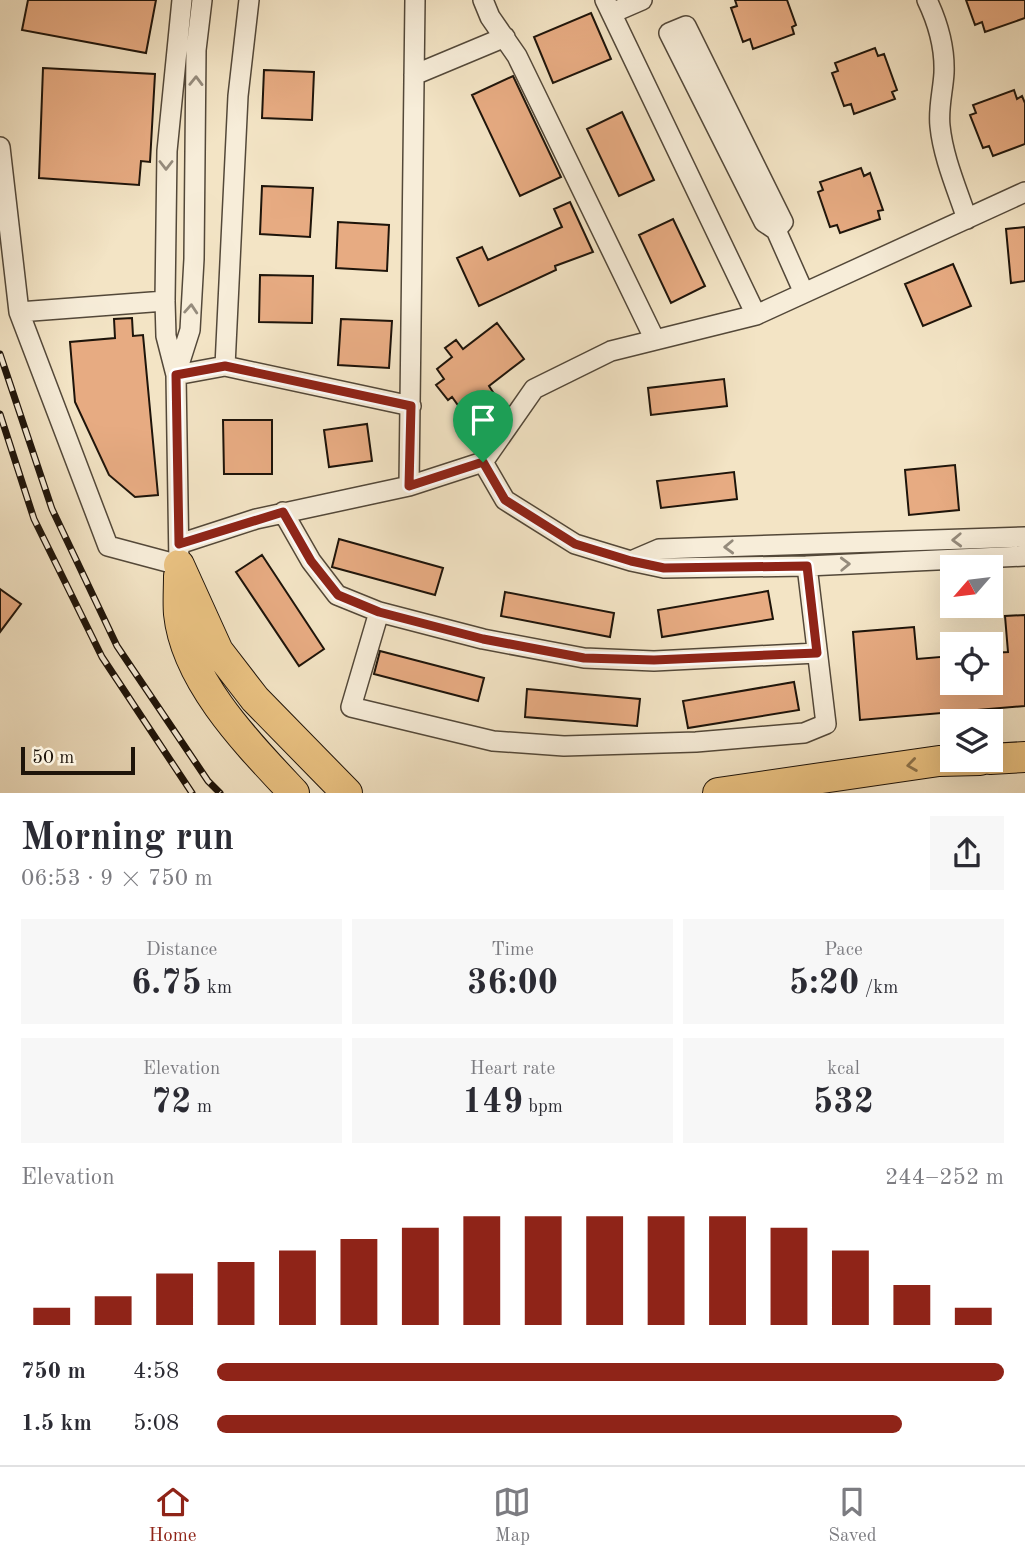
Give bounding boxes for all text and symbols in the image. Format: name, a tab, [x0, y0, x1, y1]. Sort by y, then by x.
one-way arrow	[188, 75, 204, 86]
one-way arrow	[159, 160, 174, 171]
one-way arrow	[183, 303, 198, 314]
pin	[453, 390, 513, 462]
icon: arrive	[464, 401, 502, 439]
one-way arrow	[951, 533, 962, 548]
one-way arrow	[724, 540, 735, 555]
north arrow	[940, 555, 1003, 618]
map controls	[940, 555, 1003, 772]
one-way arrow	[840, 557, 851, 572]
button: locate	[940, 632, 1003, 695]
button: layers	[940, 709, 1003, 772]
scale bar	[21, 744, 135, 776]
text: 50 m	[32, 749, 74, 768]
one-way arrow	[906, 758, 918, 773]
button: share	[930, 816, 1004, 890]
text: Morning run	[21, 820, 234, 858]
text: 06:53 · 9 × 750 m	[21, 867, 213, 890]
text: Distance	[146, 941, 217, 960]
text: Time	[491, 941, 534, 960]
text: Pace	[824, 941, 863, 960]
text: 6.75	[131, 966, 202, 1001]
text: 36:00	[467, 966, 558, 1001]
text: 5:20	[789, 966, 859, 1001]
text: km	[202, 979, 232, 998]
text: /km	[859, 979, 898, 998]
text: Elevation	[143, 1060, 220, 1079]
text: Heart rate	[470, 1060, 555, 1079]
text: kcal	[827, 1060, 860, 1079]
text: 72	[151, 1085, 192, 1120]
text: 149	[462, 1085, 523, 1120]
text: 532	[813, 1085, 874, 1120]
text: m	[192, 1098, 212, 1117]
text: bpm	[523, 1098, 563, 1117]
text: Elevation	[21, 1166, 115, 1189]
text: 244–252 m	[885, 1166, 1004, 1189]
text: 750 m	[21, 1360, 86, 1383]
text: 4:58	[133, 1360, 179, 1383]
text: 1.5 km	[21, 1412, 92, 1435]
text: 5:08	[133, 1412, 179, 1435]
tab: Home	[148, 1483, 197, 1548]
tab: Map	[493, 1483, 531, 1548]
tab: Saved	[828, 1483, 877, 1548]

